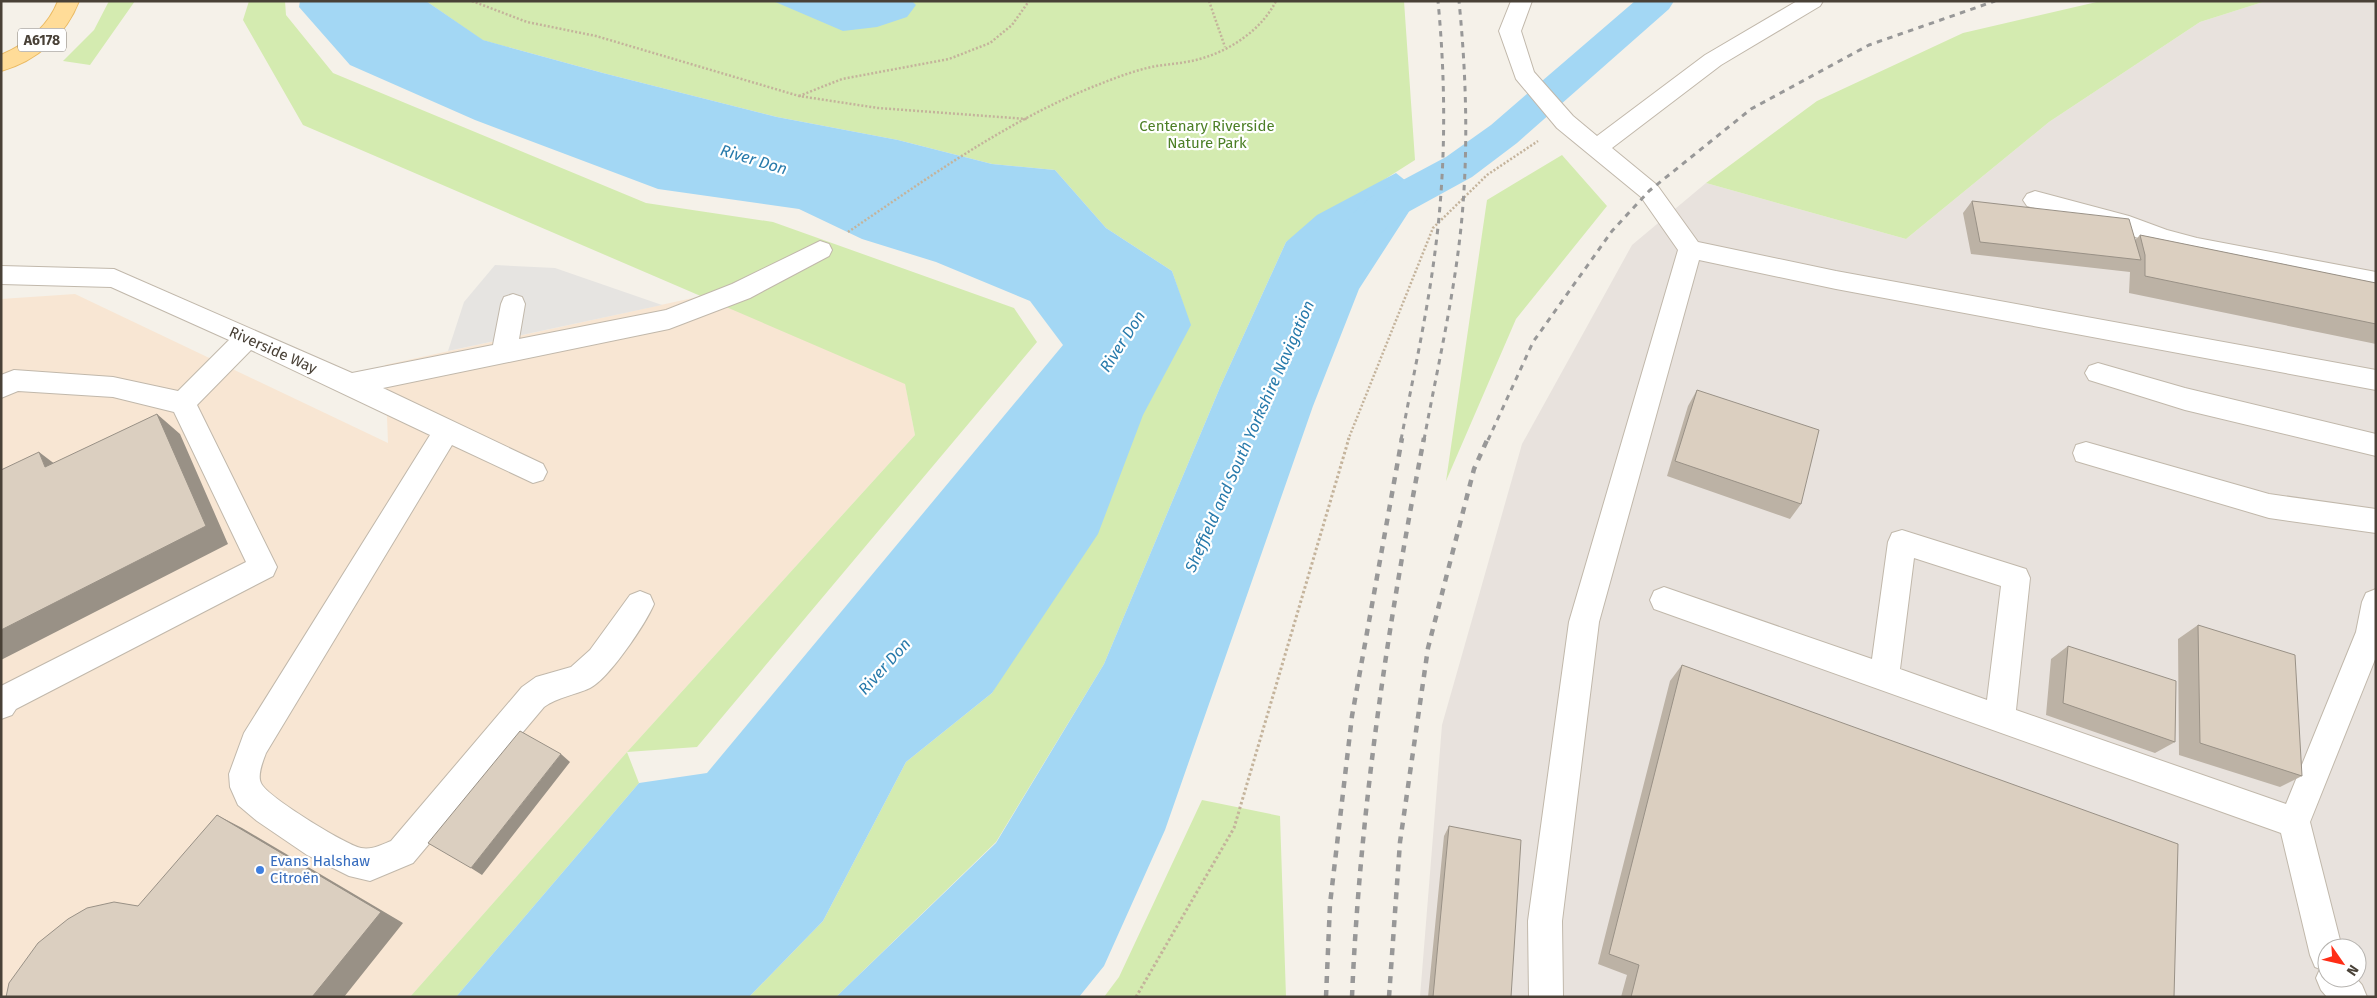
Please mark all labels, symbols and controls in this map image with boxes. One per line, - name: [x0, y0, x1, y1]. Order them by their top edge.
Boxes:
- road number: A6178: [18, 28, 66, 52]
- park label: Centenary Riverside Nature Park: [1139, 117, 1275, 152]
- water label: River Don: [718, 140, 790, 179]
- water label: Sheffield and South Yorkshire Navigation: [1180, 297, 1318, 576]
- water label: River Don: [1096, 307, 1149, 375]
- street label: Riverside Way: [226, 323, 320, 378]
- water label: River Don: [854, 634, 915, 698]
- place label: Evans Halshaw Citroën: [270, 852, 370, 887]
- marker: Evans Halshaw Citroën: [254, 864, 266, 876]
- north arrow: [2317, 938, 2367, 988]
- text: N: [2343, 961, 2362, 979]

